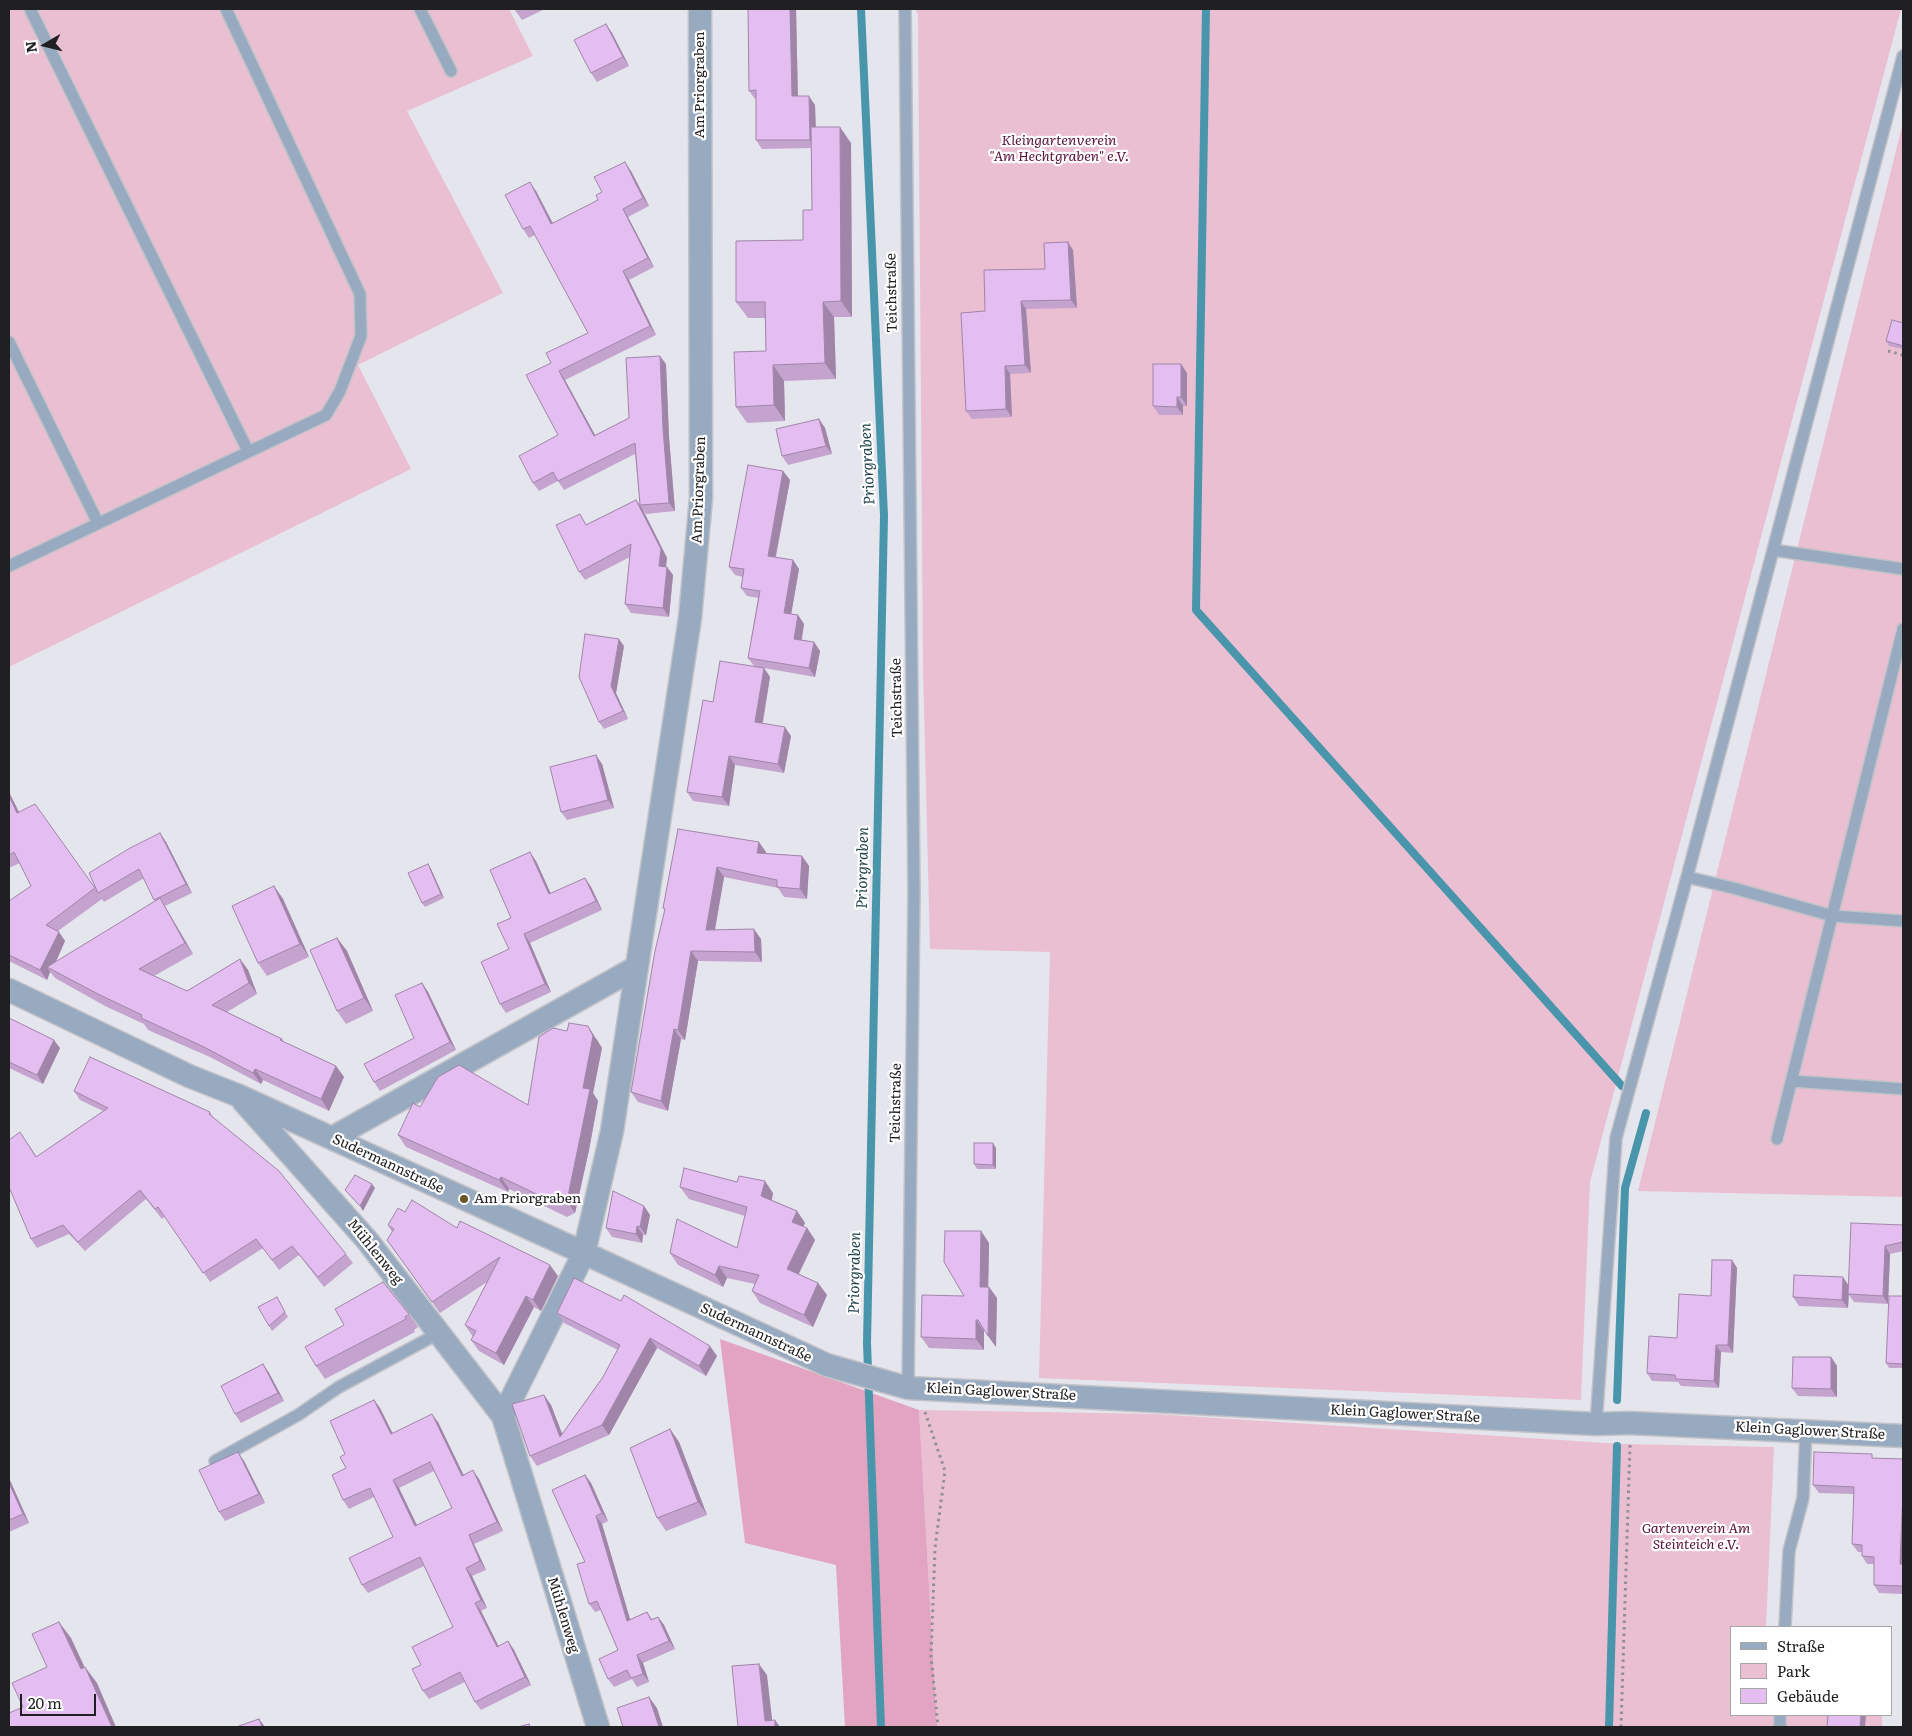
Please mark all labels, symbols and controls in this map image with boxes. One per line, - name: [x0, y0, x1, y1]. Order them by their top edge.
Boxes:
- north arrow: [20, 20, 70, 70]
- street label: Am Priorgraben: [692, 31, 708, 139]
- text: N: [19, 40, 41, 54]
- park label: Kleingartenverein "Am Hechtgraben" e.V.: [989, 133, 1129, 166]
- street label: Teichstraße: [883, 253, 901, 333]
- water label: Priorgraben: [857, 423, 879, 505]
- street label: Am Priorgraben: [689, 436, 709, 544]
- street label: Teichstraße: [888, 658, 906, 738]
- water label: Priorgraben: [853, 827, 873, 909]
- street label: Teichstraße: [887, 1063, 905, 1143]
- street label: Sudermannstraße: [330, 1131, 446, 1197]
- place label: Am Priorgraben: [474, 1191, 581, 1207]
- marker: Am Priorgraben: [458, 1193, 470, 1205]
- street label: Mühlenweg: [344, 1216, 406, 1288]
- water label: Priorgraben: [845, 1232, 865, 1314]
- street label: Sudermannstraße: [698, 1300, 814, 1366]
- street label: Klein Gaglower Straße: [925, 1380, 1077, 1404]
- street label: Klein Gaglower Straße: [1329, 1402, 1481, 1426]
- street label: Klein Gaglower Straße: [1734, 1419, 1886, 1443]
- park label: Gartenverein Am Steinteich e.V.: [1642, 1521, 1750, 1554]
- street label: Mühlenweg: [543, 1575, 583, 1655]
- legend: [1730, 1626, 1892, 1716]
- text: Straße: [1777, 1634, 1825, 1657]
- text: Park: [1777, 1659, 1810, 1682]
- scale bar: [22, 1684, 99, 1716]
- text: Gebäude: [1777, 1684, 1839, 1707]
- text: 20 m: [28, 1691, 62, 1714]

